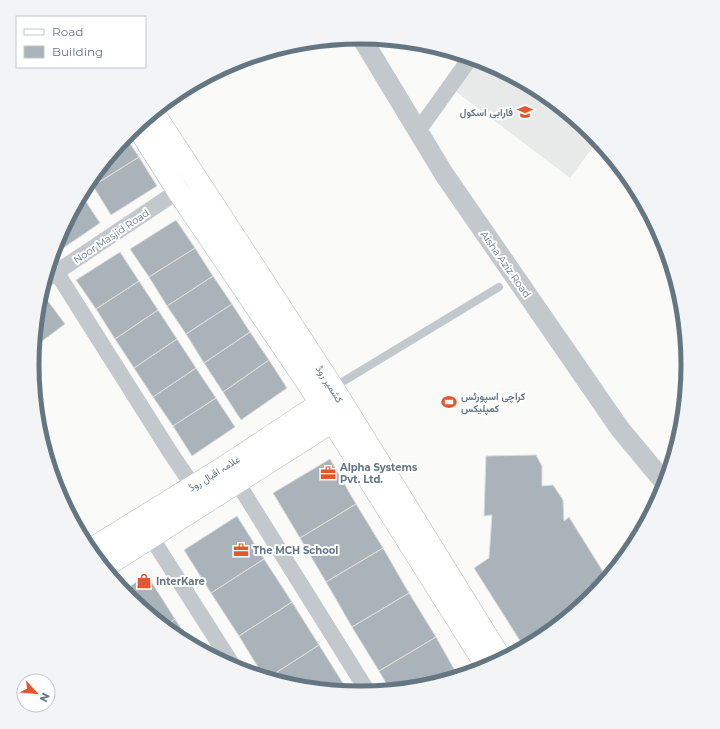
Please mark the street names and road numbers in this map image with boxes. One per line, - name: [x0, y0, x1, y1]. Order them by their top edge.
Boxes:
- street label: Noor Masjid Road: [71, 206, 152, 267]
- street label: Aisha Aziz Road: [478, 228, 534, 300]
- street label: کشمیر روڈ: [313, 363, 346, 406]
- street label: علامہ اقبال روڈ: [186, 452, 242, 494]

